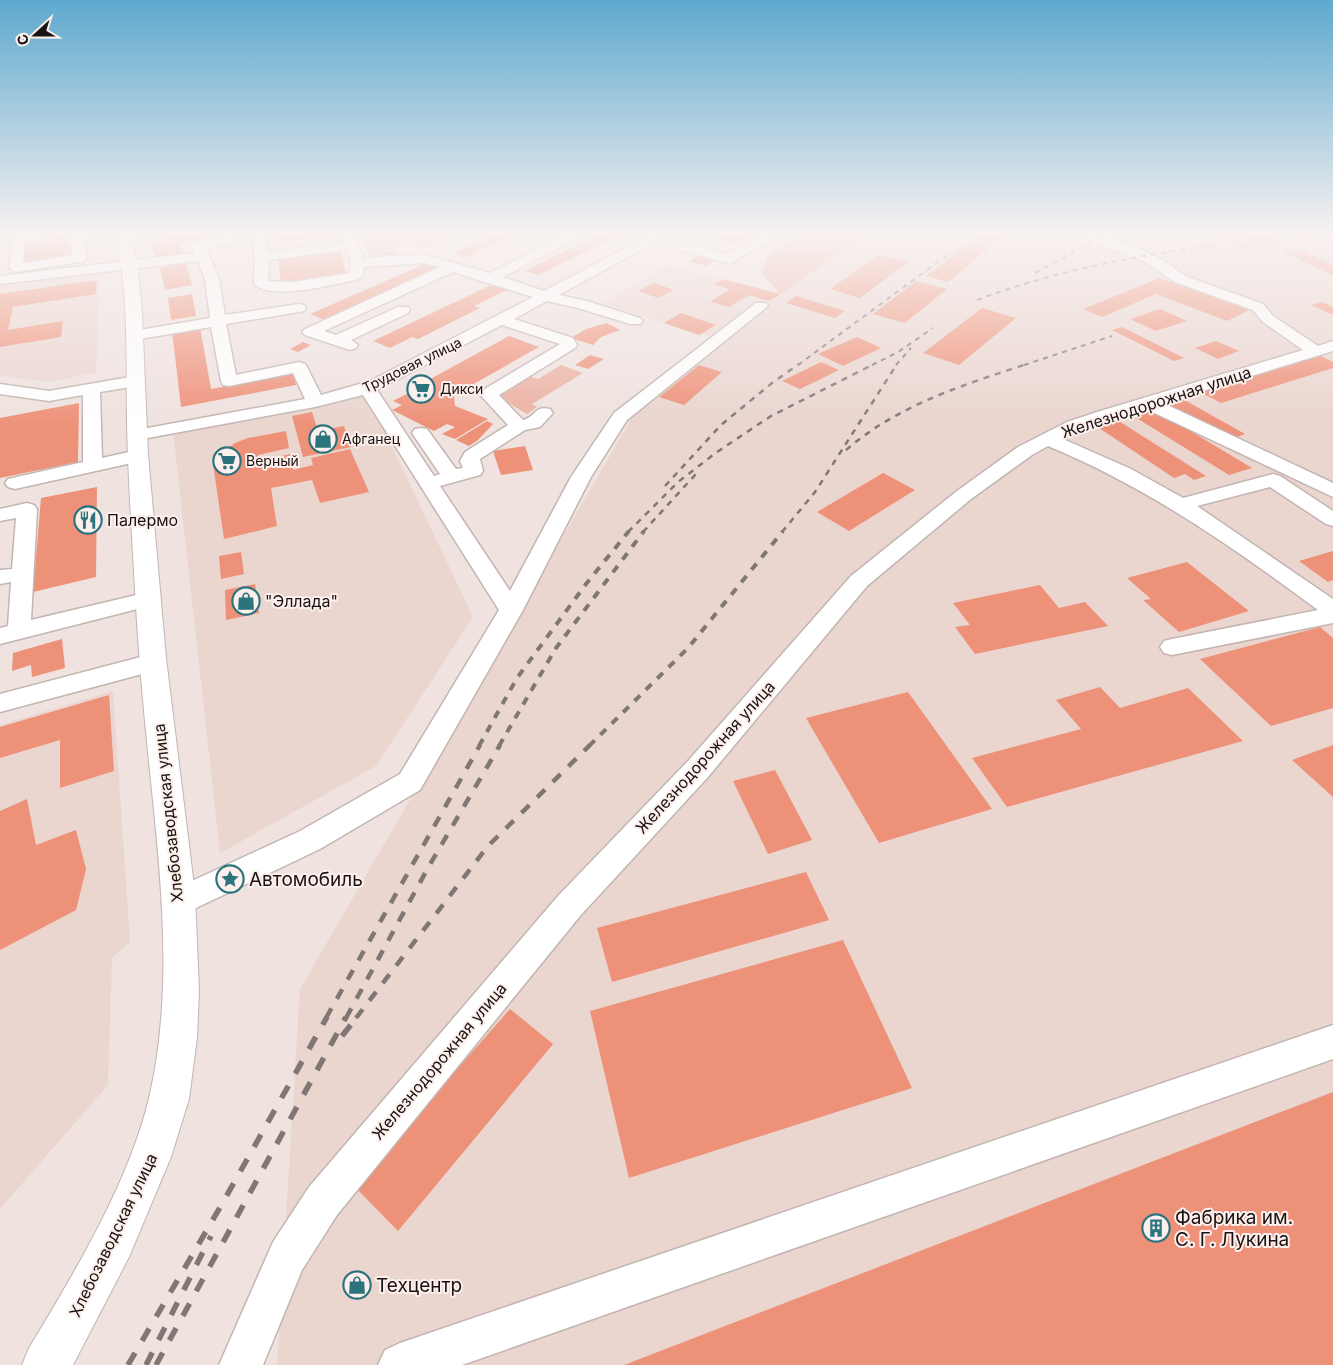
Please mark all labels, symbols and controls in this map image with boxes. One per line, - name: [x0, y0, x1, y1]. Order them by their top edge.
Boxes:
- north arrow: [10, 10, 60, 60]
- text: С: [13, 32, 32, 48]
- street label: Трудовая улица: [359, 333, 464, 396]
- street label: Железнодорожная улица: [1058, 362, 1254, 442]
- supermarket icon: Дикси: [406, 374, 436, 404]
- place label: Дикси: [440, 380, 483, 397]
- shop icon: Афганец: [308, 424, 338, 454]
- place label: Афганец: [342, 430, 401, 447]
- supermarket icon: Верный: [212, 446, 242, 476]
- place label: Верный: [246, 452, 299, 469]
- restaurant icon: Палермо: [73, 505, 103, 535]
- place label: Палермо: [107, 510, 178, 530]
- shop icon: "Эллада": [231, 586, 261, 616]
- place label: "Эллада": [265, 591, 338, 611]
- street label: Железнодорожная улица: [631, 676, 779, 838]
- street label: Хлебозаводская улица: [149, 723, 187, 903]
- place icon: Автомобиль: [215, 864, 245, 894]
- place label: Автомобиль: [249, 868, 363, 891]
- street label: Железнодорожная улица: [367, 978, 511, 1144]
- street label: Хлебозаводская улица: [65, 1150, 161, 1320]
- place label: Фабрика им. С. Г. Лукина: [1175, 1206, 1293, 1251]
- building icon: Фабрика им. С. Г. Лукина: [1141, 1213, 1171, 1243]
- shop icon: Техцентр: [342, 1270, 372, 1300]
- place label: Техцентр: [376, 1274, 462, 1297]

